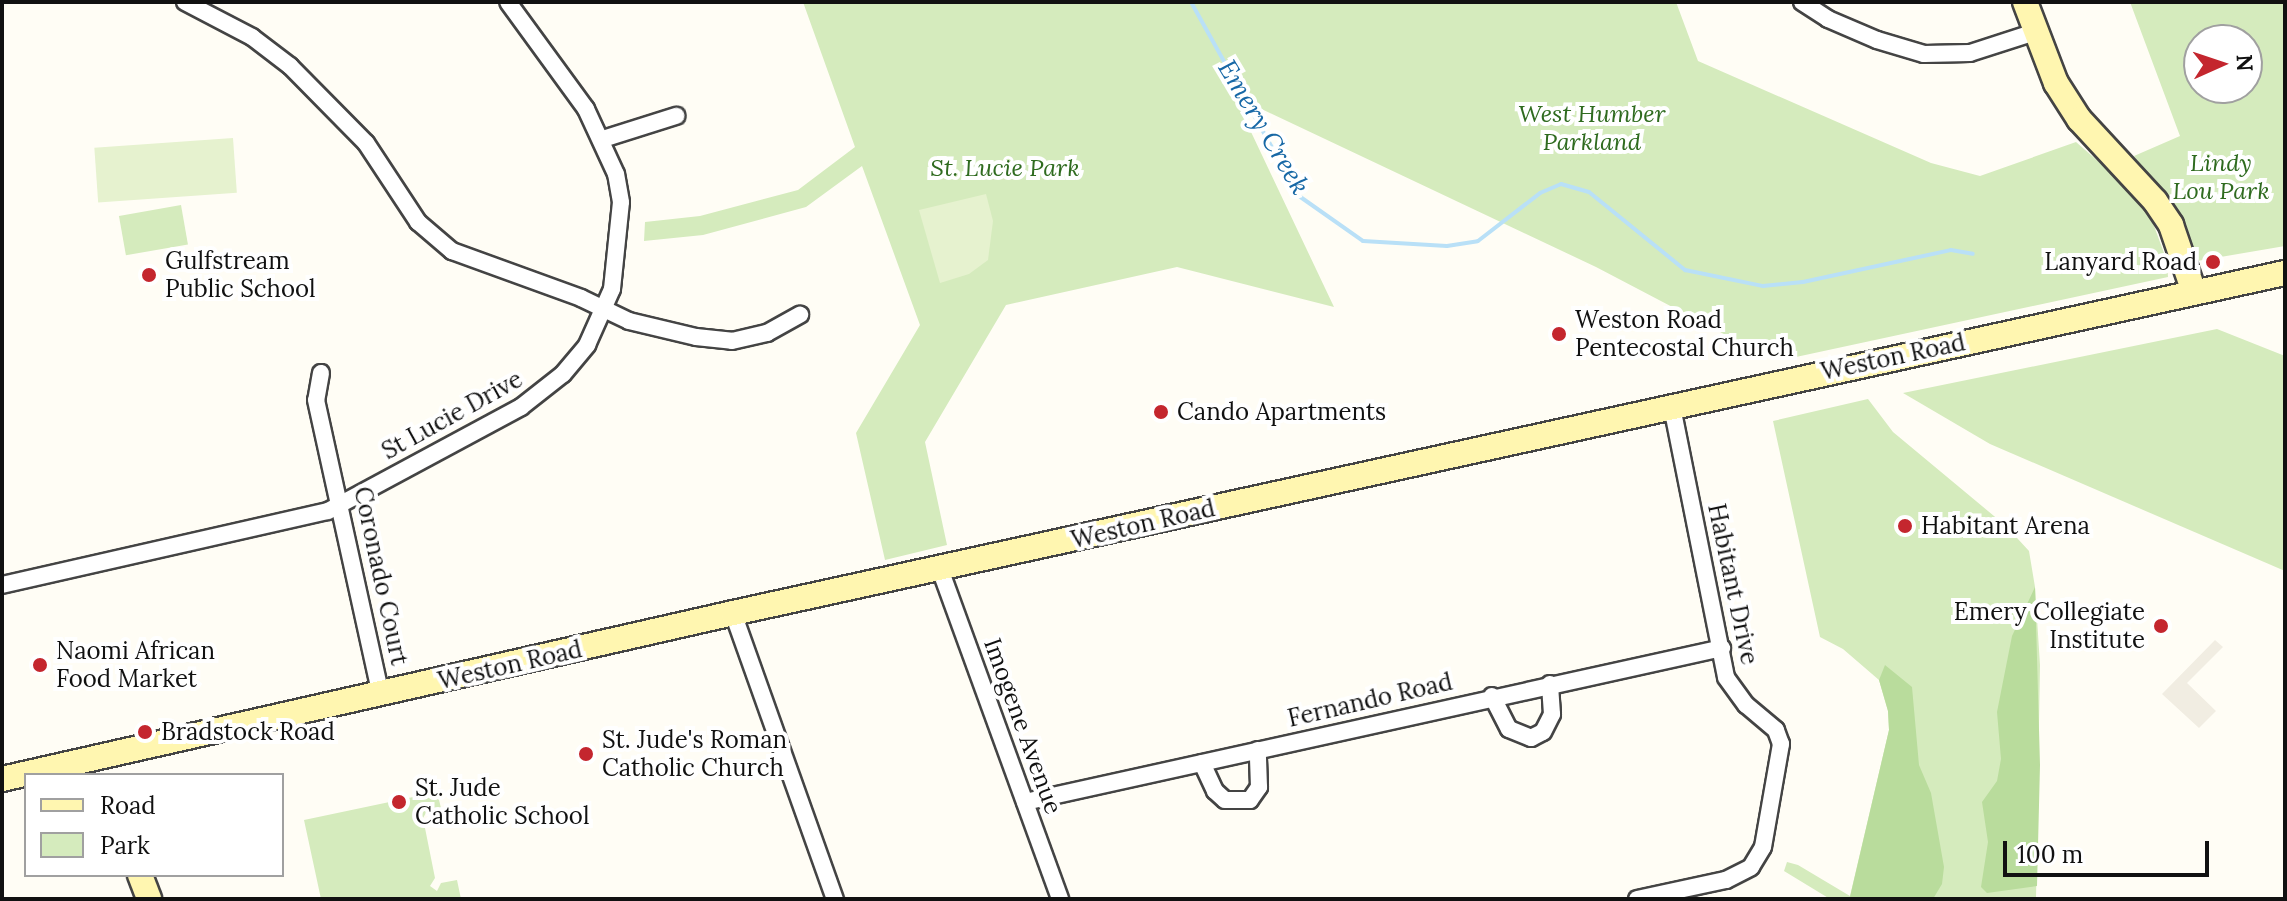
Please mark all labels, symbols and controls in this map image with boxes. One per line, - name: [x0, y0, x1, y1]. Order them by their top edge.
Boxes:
- north arrow: [2183, 24, 2263, 104]
- water label: Emery Creek: [1212, 54, 1316, 200]
- text: N: [2231, 54, 2259, 72]
- park label: West Humber Parkland: [1518, 100, 1666, 156]
- park label: Lindy Lou Park: [2172, 149, 2270, 205]
- park label: St. Lucie Park: [930, 154, 1080, 182]
- place label: Gulfstream Public School: [165, 247, 316, 303]
- place label: Lanyard Road: [2044, 248, 2197, 276]
- marker: Lanyard Road: [2204, 253, 2222, 271]
- marker: Gulfstream Public School: [140, 266, 158, 284]
- place label: Weston Road Pentecostal Church: [1575, 306, 1794, 362]
- marker: Weston Road Pentecostal Church: [1550, 325, 1568, 343]
- street label: Weston Road: [1818, 328, 1968, 386]
- street label: St Lucie Drive: [377, 365, 527, 465]
- place label: Cando Apartments: [1177, 398, 1386, 426]
- marker: Cando Apartments: [1152, 403, 1170, 421]
- street label: Coronado Court: [348, 484, 414, 668]
- street label: Weston Road: [1068, 493, 1218, 555]
- street label: Habitant Drive: [1702, 501, 1764, 667]
- place label: Habitant Arena: [1921, 512, 2090, 540]
- marker: Habitant Arena: [1896, 517, 1914, 535]
- place label: Emery Collegiate Institute: [1954, 598, 2145, 654]
- marker: Emery Collegiate Institute: [2152, 617, 2170, 635]
- street label: Weston Road: [435, 634, 585, 696]
- street label: Imogene Avenue: [978, 634, 1068, 818]
- place label: Naomi African Food Market: [56, 637, 215, 693]
- marker: Naomi African Food Market: [31, 656, 49, 674]
- street label: Fernando Road: [1285, 667, 1455, 733]
- place label: Bradstock Road: [161, 718, 335, 746]
- marker: Bradstock Road: [136, 723, 154, 741]
- place label: St. Jude's Roman Catholic Church: [602, 726, 787, 782]
- marker: St. Jude's Roman Catholic Church: [577, 745, 595, 763]
- legend: [24, 773, 284, 877]
- place label: St. Jude Catholic School: [415, 774, 589, 830]
- text: Road: [100, 790, 156, 821]
- marker: St. Jude Catholic School: [390, 793, 408, 811]
- scale bar: [2007, 825, 2213, 875]
- text: Park: [100, 830, 150, 861]
- text: 100 m: [2017, 839, 2083, 870]

